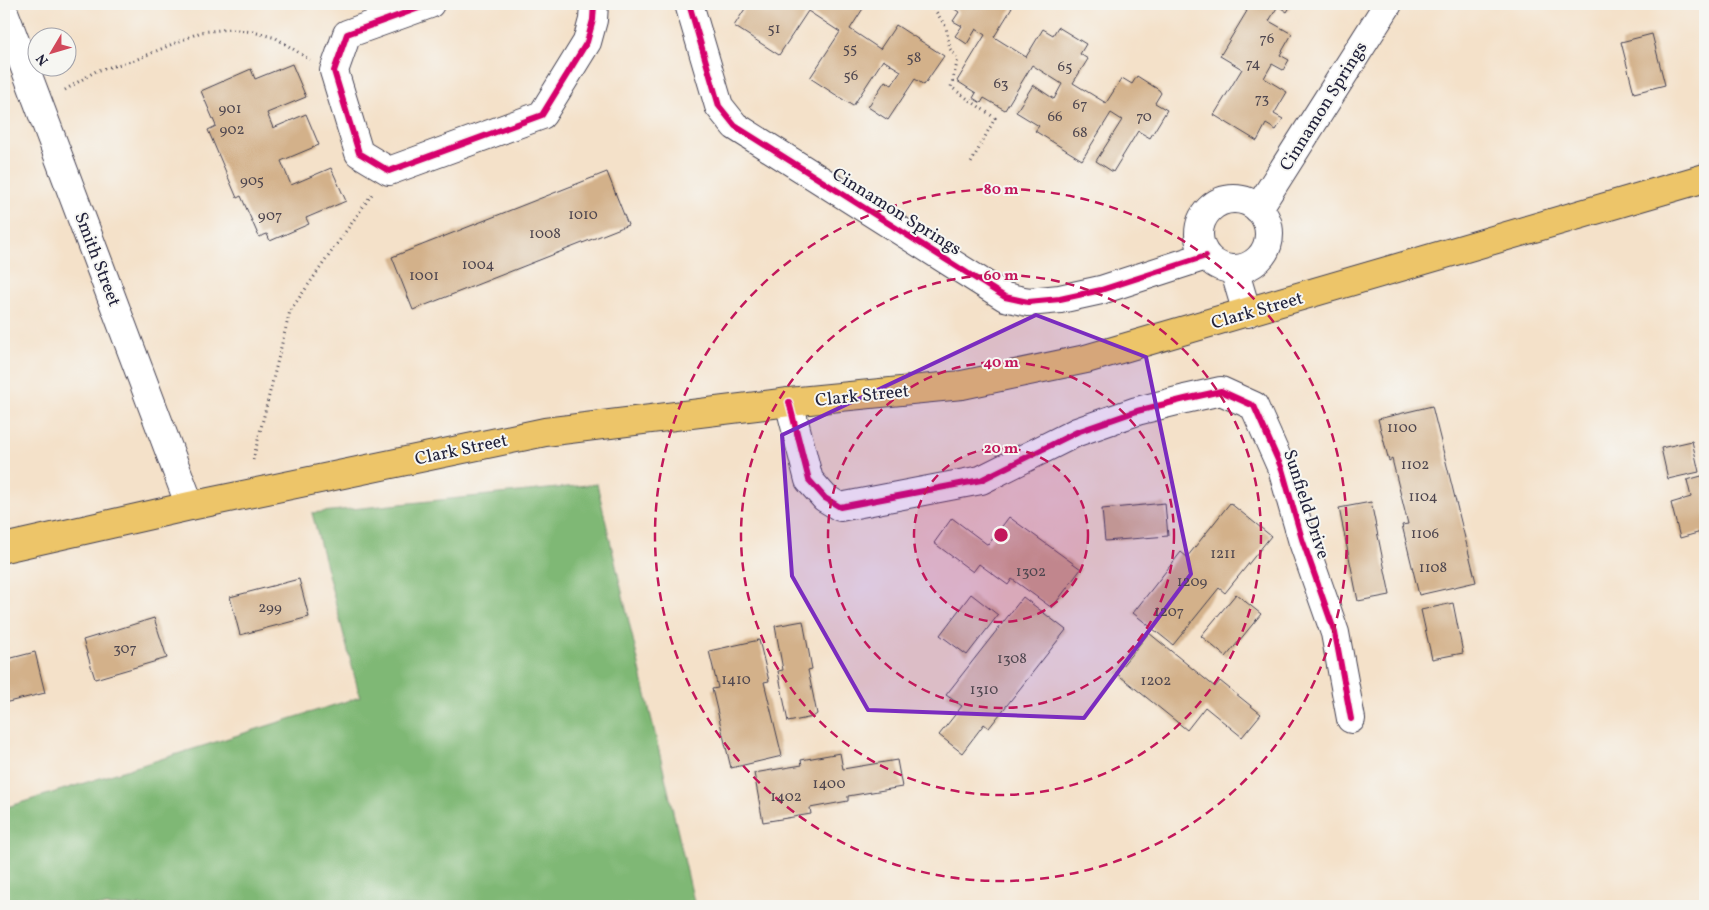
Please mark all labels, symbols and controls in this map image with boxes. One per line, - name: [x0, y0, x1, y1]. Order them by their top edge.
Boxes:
- house number: 51: [767, 19, 781, 40]
- north arrow: [28, 28, 78, 78]
- house number: 76: [1260, 29, 1274, 50]
- street label: Cinnamon Springs: [1274, 37, 1374, 176]
- house number: 55: [843, 39, 857, 60]
- house number: 58: [907, 48, 921, 69]
- text: N: [32, 49, 54, 69]
- house number: 74: [1246, 54, 1260, 75]
- house number: 65: [1058, 57, 1072, 78]
- house number: 56: [844, 66, 858, 87]
- house number: 63: [993, 74, 1009, 95]
- house number: 73: [1255, 89, 1269, 110]
- house number: 67: [1073, 95, 1087, 116]
- house number: 901: [219, 99, 241, 120]
- house number: 66: [1047, 107, 1063, 128]
- house number: 70: [1136, 107, 1152, 128]
- house number: 902: [219, 120, 245, 141]
- house number: 68: [1072, 123, 1088, 144]
- street label: Cinnamon Springs: [827, 162, 966, 262]
- house number: 905: [240, 171, 264, 192]
- text: 80 m: [984, 180, 1019, 201]
- house number: 1010: [568, 205, 598, 226]
- house number: 907: [258, 206, 282, 227]
- street label: Smith Street: [67, 209, 126, 310]
- house number: 1008: [529, 224, 561, 245]
- house number: 1004: [462, 255, 494, 276]
- house number: 1001: [409, 266, 439, 287]
- text: 60 m: [984, 266, 1019, 287]
- street label: Clark Street: [1209, 286, 1306, 336]
- text: 40 m: [983, 353, 1019, 374]
- street label: Clark Street: [814, 379, 910, 414]
- house number: 1100: [1387, 418, 1417, 439]
- street label: Clark Street: [413, 428, 510, 472]
- text: 20 m: [984, 439, 1019, 460]
- street label: Sunfield Drive: [1276, 447, 1335, 562]
- house number: 1102: [1401, 455, 1429, 476]
- house number: 1104: [1408, 487, 1438, 508]
- house number: 1106: [1411, 524, 1439, 545]
- centre of rings: [992, 526, 1010, 544]
- house number: 1211: [1210, 544, 1236, 565]
- house number: 1108: [1419, 558, 1447, 579]
- house number: 1302: [1016, 562, 1046, 583]
- house number: 1209: [1177, 572, 1208, 593]
- house number: 299: [258, 598, 282, 619]
- house number: 1207: [1154, 602, 1184, 623]
- house number: 307: [113, 639, 137, 660]
- house number: 1308: [997, 649, 1027, 670]
- house number: 1410: [721, 670, 751, 691]
- house number: 1202: [1141, 671, 1171, 692]
- house number: 1310: [970, 680, 998, 701]
- house number: 1400: [813, 774, 845, 795]
- house number: 1402: [770, 787, 802, 808]

